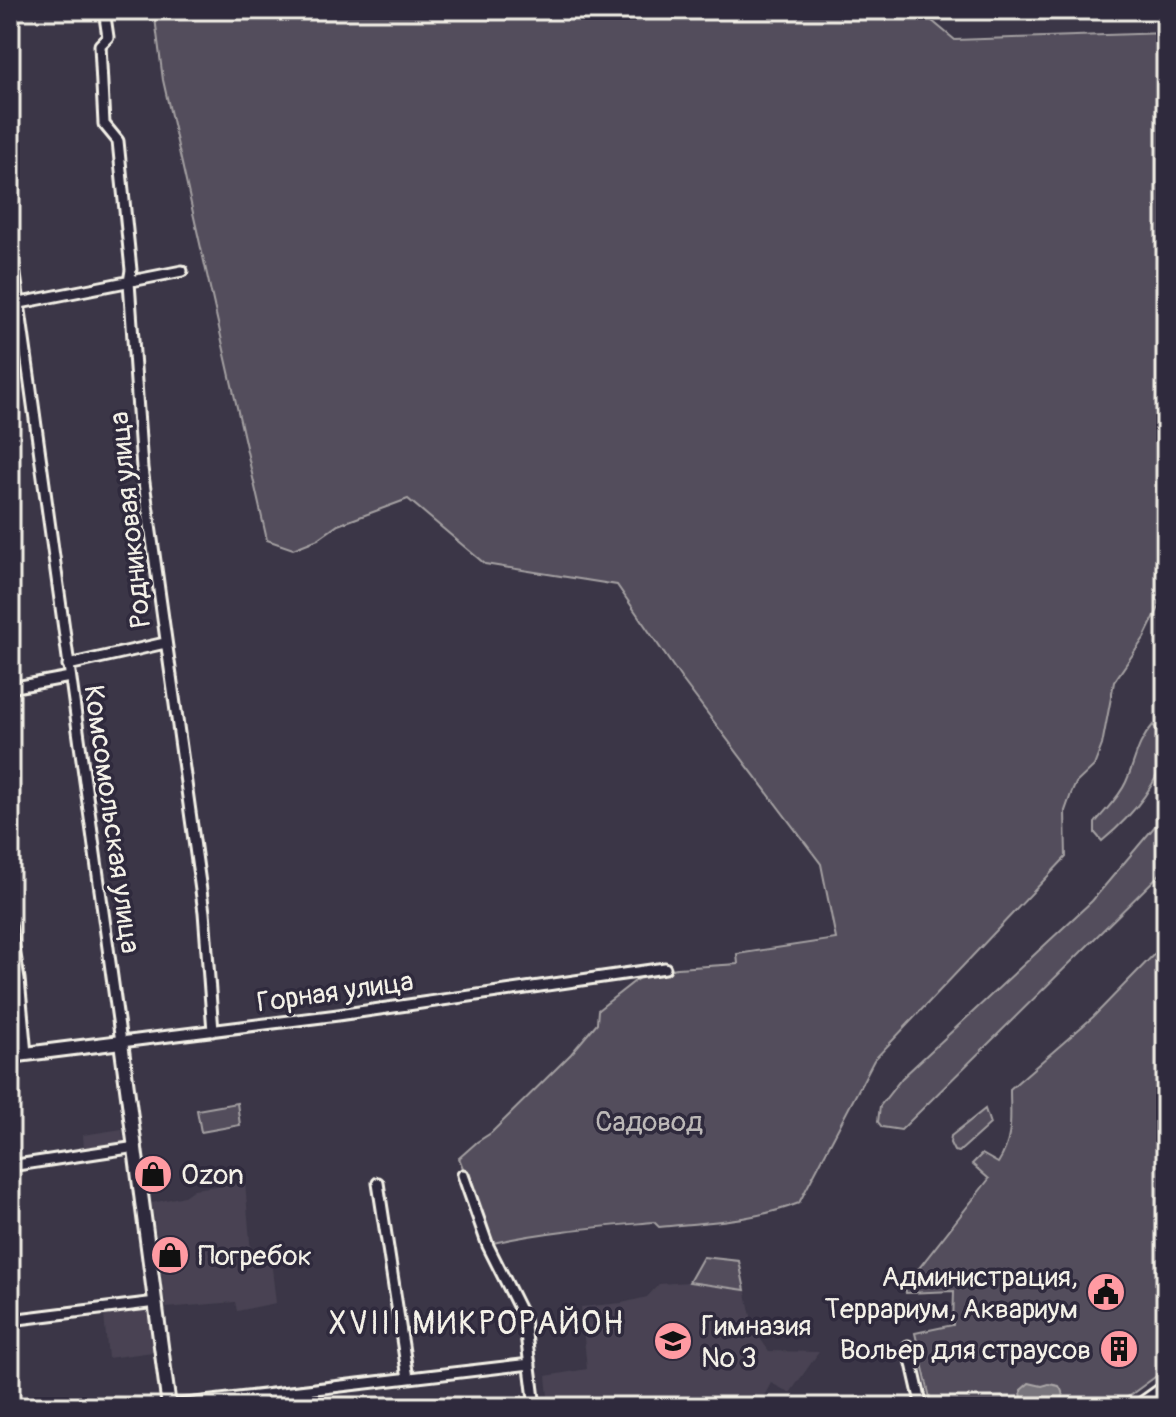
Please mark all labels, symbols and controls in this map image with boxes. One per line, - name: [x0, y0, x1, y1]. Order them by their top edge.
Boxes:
- street label: Родниковая улица: [102, 410, 159, 630]
- street label: Комсомольская улица: [75, 683, 148, 956]
- street label: Горная улица: [255, 964, 416, 1021]
- park label: Садовод: [595, 1105, 703, 1140]
- shop icon: Ozon: [132, 1153, 174, 1195]
- place label: Ozon: [181, 1158, 244, 1193]
- shop icon: Погребок: [149, 1234, 191, 1276]
- place label: Погребок: [198, 1239, 312, 1274]
- place label: Администрация, Террариум, Аквариум: [824, 1260, 1078, 1327]
- public building icon: Администрация, Террариум, Аквариум: [1085, 1271, 1127, 1313]
- district label: XVIII МИКРОРАЙОН: [329, 1304, 625, 1344]
- place label: Гимназия № 3: [701, 1309, 811, 1376]
- school or university icon: Гимназия № 3: [652, 1320, 694, 1362]
- building icon: Вольер для страусов: [1098, 1328, 1140, 1370]
- place label: Вольер для страусов: [840, 1333, 1091, 1368]

